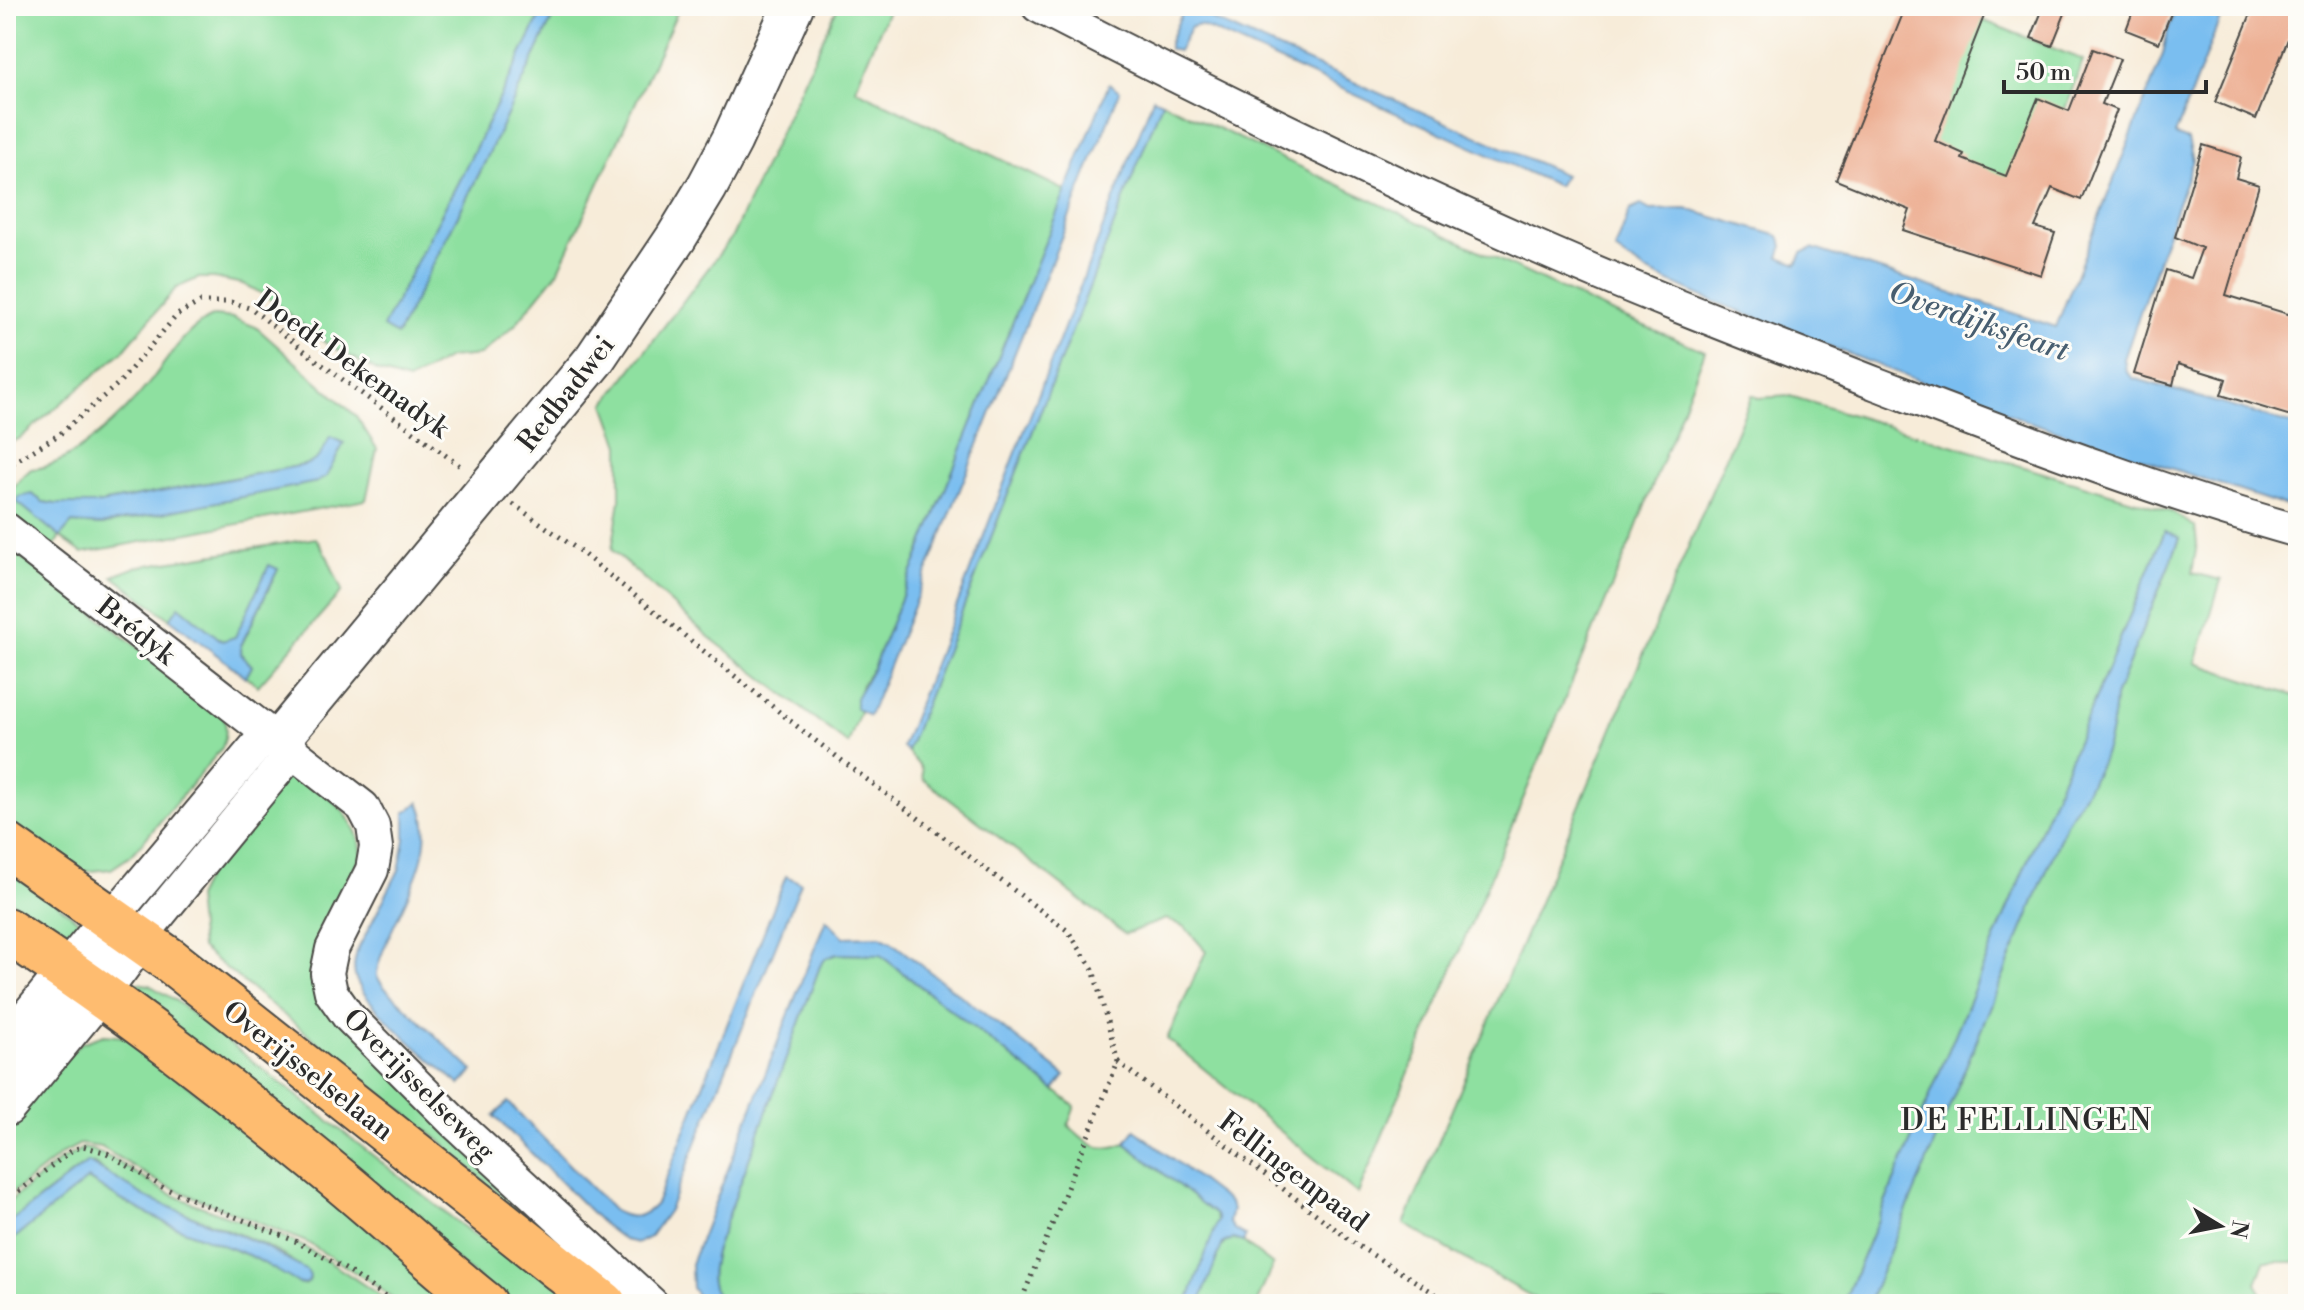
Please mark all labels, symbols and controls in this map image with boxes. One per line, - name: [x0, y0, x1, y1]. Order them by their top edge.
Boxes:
- scale bar: [2004, 44, 2206, 94]
- text: 50 m: [2016, 58, 2071, 88]
- water label: Overdijksfeart: [1884, 273, 2075, 371]
- street label: Doedt Dekemadyk: [248, 282, 457, 447]
- street label: Redbadwei: [510, 329, 622, 459]
- street label: Brédyk: [89, 589, 183, 674]
- street label: Overijsselselaan: [216, 994, 401, 1149]
- street label: Overijsselseweg: [335, 1002, 503, 1169]
- district label: DE FELLINGEN: [1901, 1102, 2153, 1140]
- street label: Fellingenpaad: [1211, 1104, 1375, 1240]
- north arrow: [2180, 1186, 2260, 1266]
- text: N: [2223, 1218, 2253, 1241]

